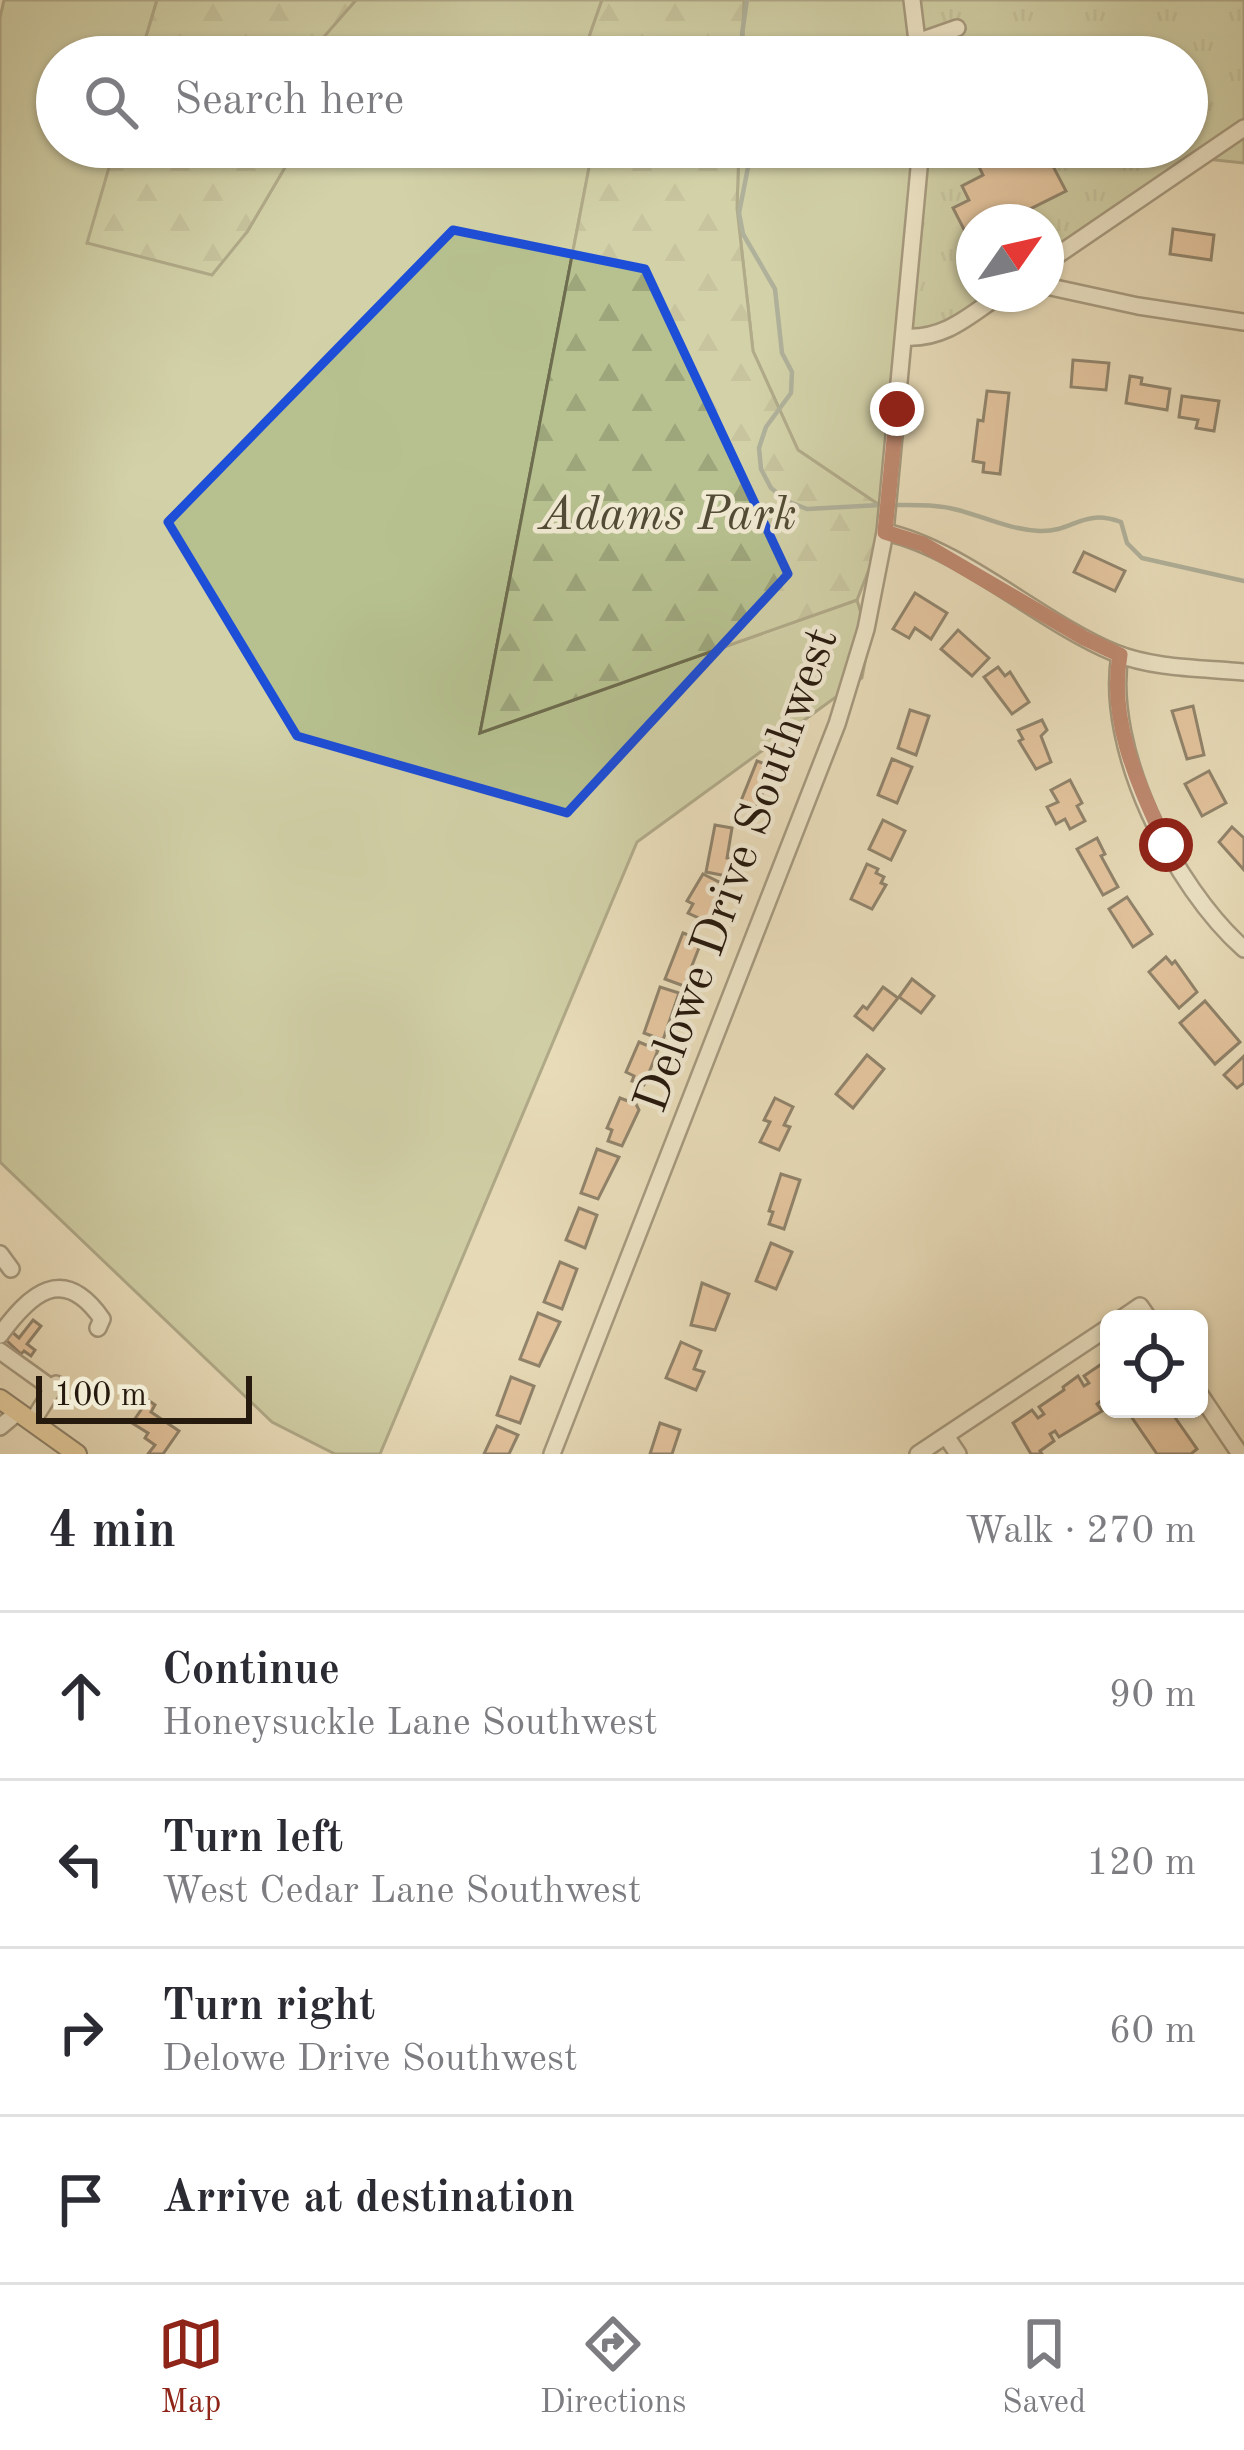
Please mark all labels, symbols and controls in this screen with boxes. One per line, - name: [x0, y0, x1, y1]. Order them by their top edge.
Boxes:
- search box: [36, 36, 1208, 168]
- icon: search: [78, 69, 144, 135]
- text: Search here: [174, 79, 404, 124]
- north arrow: [956, 204, 1064, 312]
- route end: [870, 382, 924, 436]
- park label: Adams Park: [536, 492, 797, 540]
- street label: Delowe Drive Southwest: [628, 622, 848, 1119]
- route start: [1139, 818, 1193, 872]
- map controls: [1100, 1310, 1208, 1418]
- button: locate: [1100, 1310, 1208, 1418]
- scale bar: [36, 1370, 252, 1423]
- text: 100 m: [54, 1380, 147, 1413]
- text: 4 min: [48, 1507, 176, 1558]
- text: Walk · 270 m: [965, 1512, 1196, 1551]
- text: Continue: [162, 1649, 340, 1694]
- icon: ahead: [48, 1663, 114, 1729]
- text: 90 m: [1109, 1676, 1196, 1715]
- text: Honeysuckle Lane Southwest: [162, 1704, 658, 1743]
- text: Turn left: [162, 1817, 343, 1862]
- icon: left: [48, 1831, 114, 1897]
- text: 120 m: [1086, 1844, 1196, 1883]
- text: West Cedar Lane Southwest: [162, 1872, 641, 1911]
- text: Turn right: [162, 1985, 375, 2030]
- icon: right: [48, 1999, 114, 2065]
- text: 60 m: [1109, 2012, 1196, 2051]
- text: Delowe Drive Southwest: [162, 2040, 578, 2079]
- icon: arrive: [48, 2167, 114, 2233]
- text: Arrive at destination: [162, 2177, 575, 2222]
- tab: Map: [158, 2311, 224, 2424]
- tab: Directions: [540, 2311, 686, 2424]
- tab: Saved: [1002, 2311, 1086, 2424]

